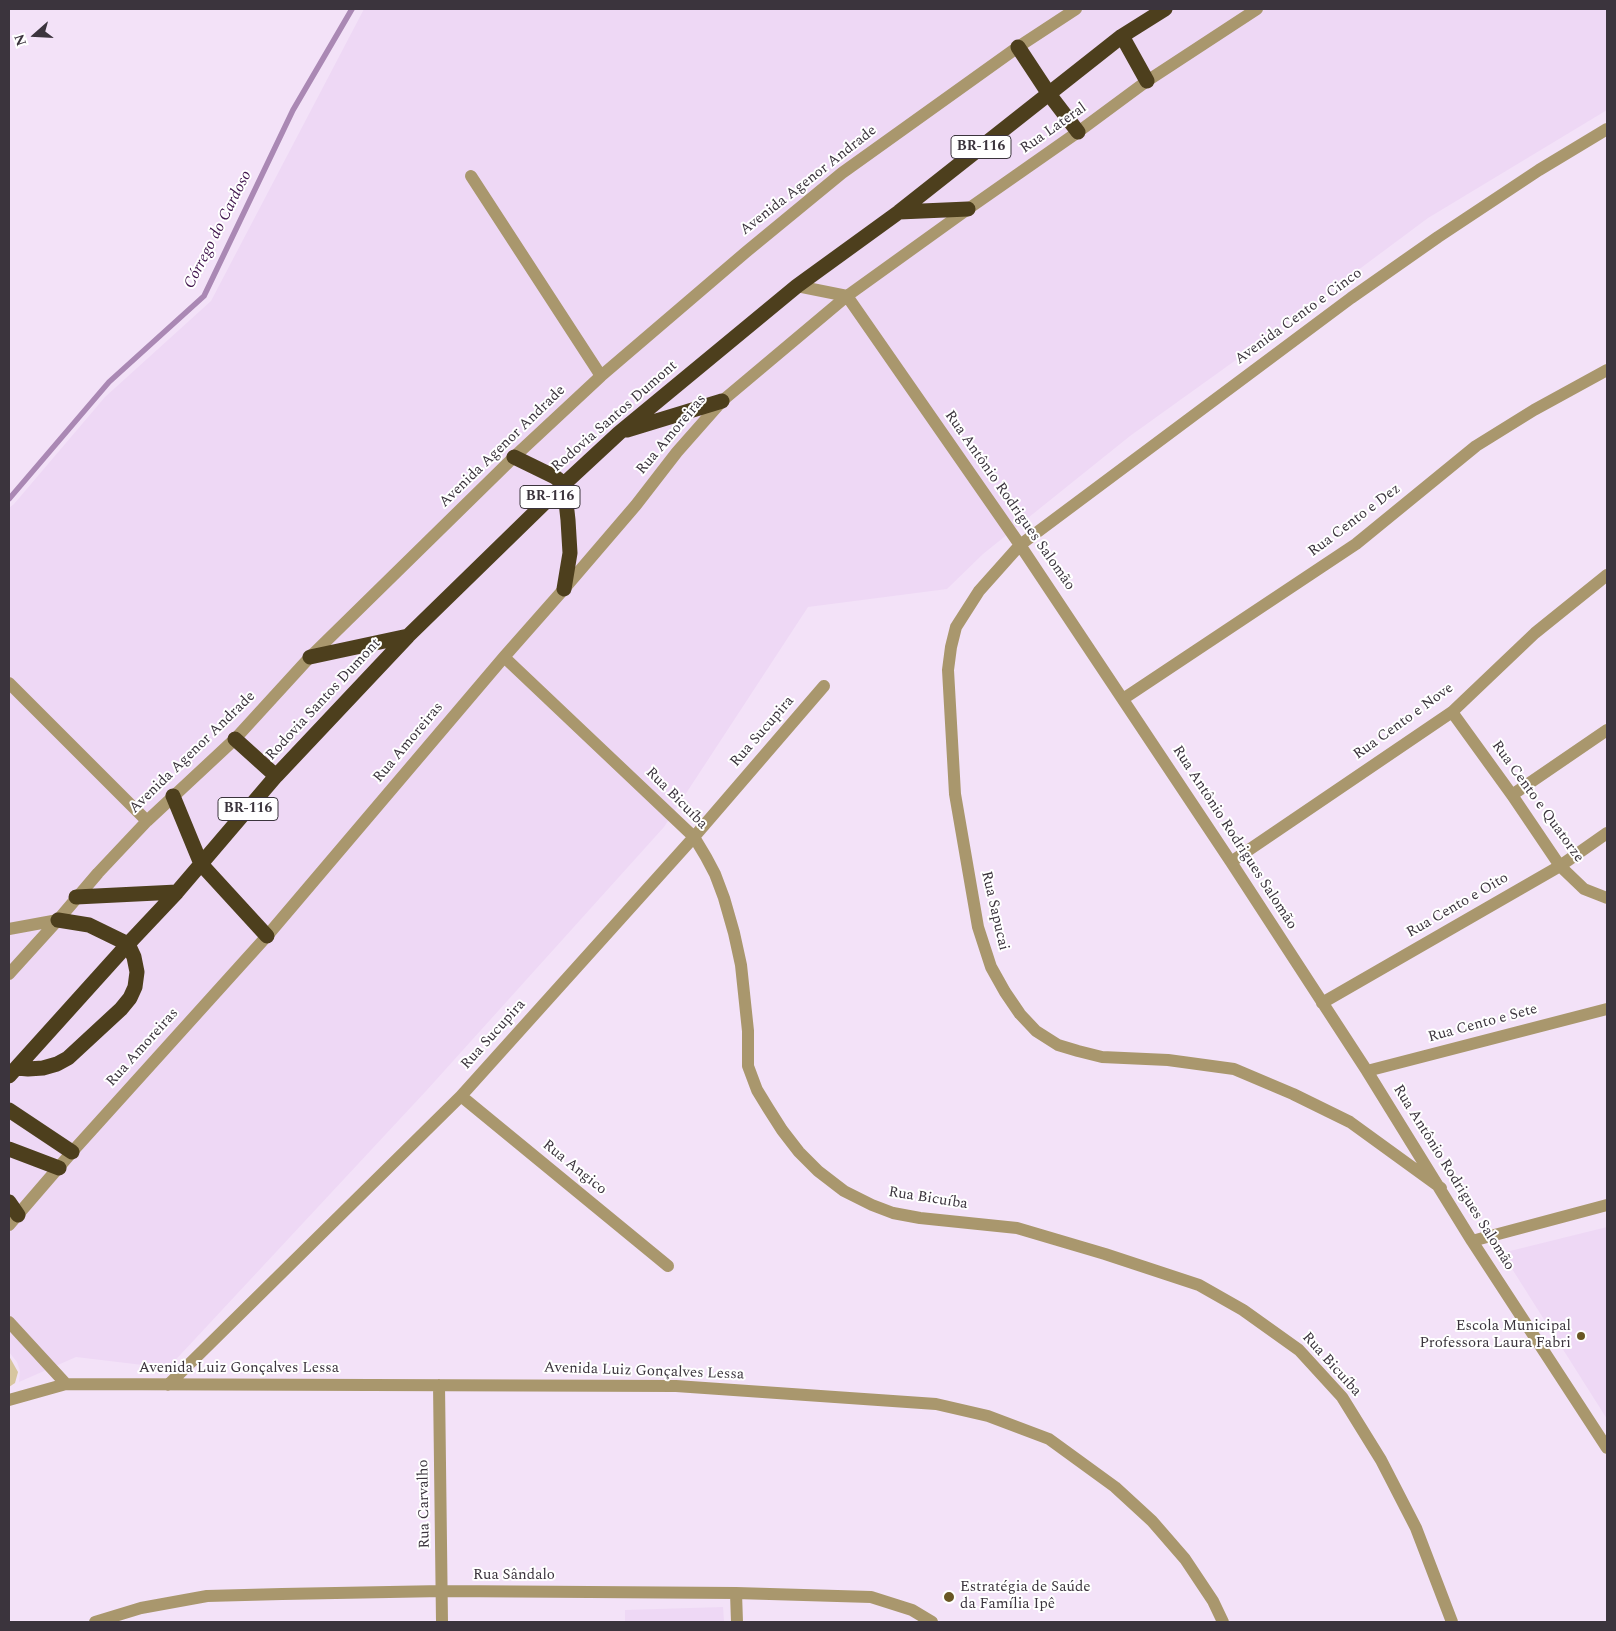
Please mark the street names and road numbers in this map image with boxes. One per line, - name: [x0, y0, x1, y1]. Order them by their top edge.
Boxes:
- street label: Rua Lateral: [1017, 100, 1091, 158]
- street label: Avenida Agenor Andrade: [737, 122, 881, 240]
- road number: BR-116: [951, 136, 1011, 158]
- street label: Avenida Cento e Cinco: [1232, 265, 1366, 369]
- street label: Rodovia Santos Dumont: [548, 358, 682, 476]
- street label: Avenida Agenor Andrade: [436, 382, 570, 512]
- street label: Rua Amoreiras: [633, 391, 711, 479]
- street label: Rua Antônio Rodrigues Salomão: [940, 408, 1078, 594]
- street label: Rua Cento e Dez: [1305, 481, 1405, 561]
- road number: BR-116: [520, 486, 580, 508]
- street label: Rodovia Santos Dumont: [263, 635, 385, 765]
- street label: Rua Cento e Nove: [1351, 680, 1457, 764]
- street label: Avenida Agenor Andrade: [126, 688, 260, 818]
- street label: Rua Sucupira: [727, 693, 799, 771]
- street label: Rua Amoreiras: [370, 699, 448, 787]
- street label: Rua Cento e Quatorze: [1487, 738, 1587, 866]
- street label: Rua Antônio Rodrigues Salomão: [1168, 743, 1300, 933]
- street label: Rua Bicuíba: [641, 764, 711, 834]
- road number: BR-116: [218, 798, 278, 821]
- street label: Rua Sapucai: [976, 869, 1012, 953]
- street label: Rua Cento e Oito: [1404, 870, 1512, 942]
- street label: Rua Sucupira: [458, 996, 530, 1074]
- street label: Rua Cento e Sete: [1426, 1001, 1540, 1047]
- street label: Rua Amoreiras: [103, 1005, 183, 1091]
- street label: Rua Antônio Rodrigues Salomão: [1388, 1082, 1518, 1274]
- street label: Rua Angico: [538, 1137, 610, 1199]
- street label: Rua Bicuíba: [887, 1184, 969, 1214]
- street label: Rua Bicuíba: [1298, 1329, 1364, 1401]
- street label: Avenida Luiz Gonçalves Lessa: [139, 1360, 339, 1378]
- street label: Avenida Luiz Gonçalves Lessa: [544, 1360, 744, 1384]
- street label: Rua Carvalho: [415, 1459, 435, 1549]
- street label: Rua Sândalo: [473, 1567, 555, 1585]

